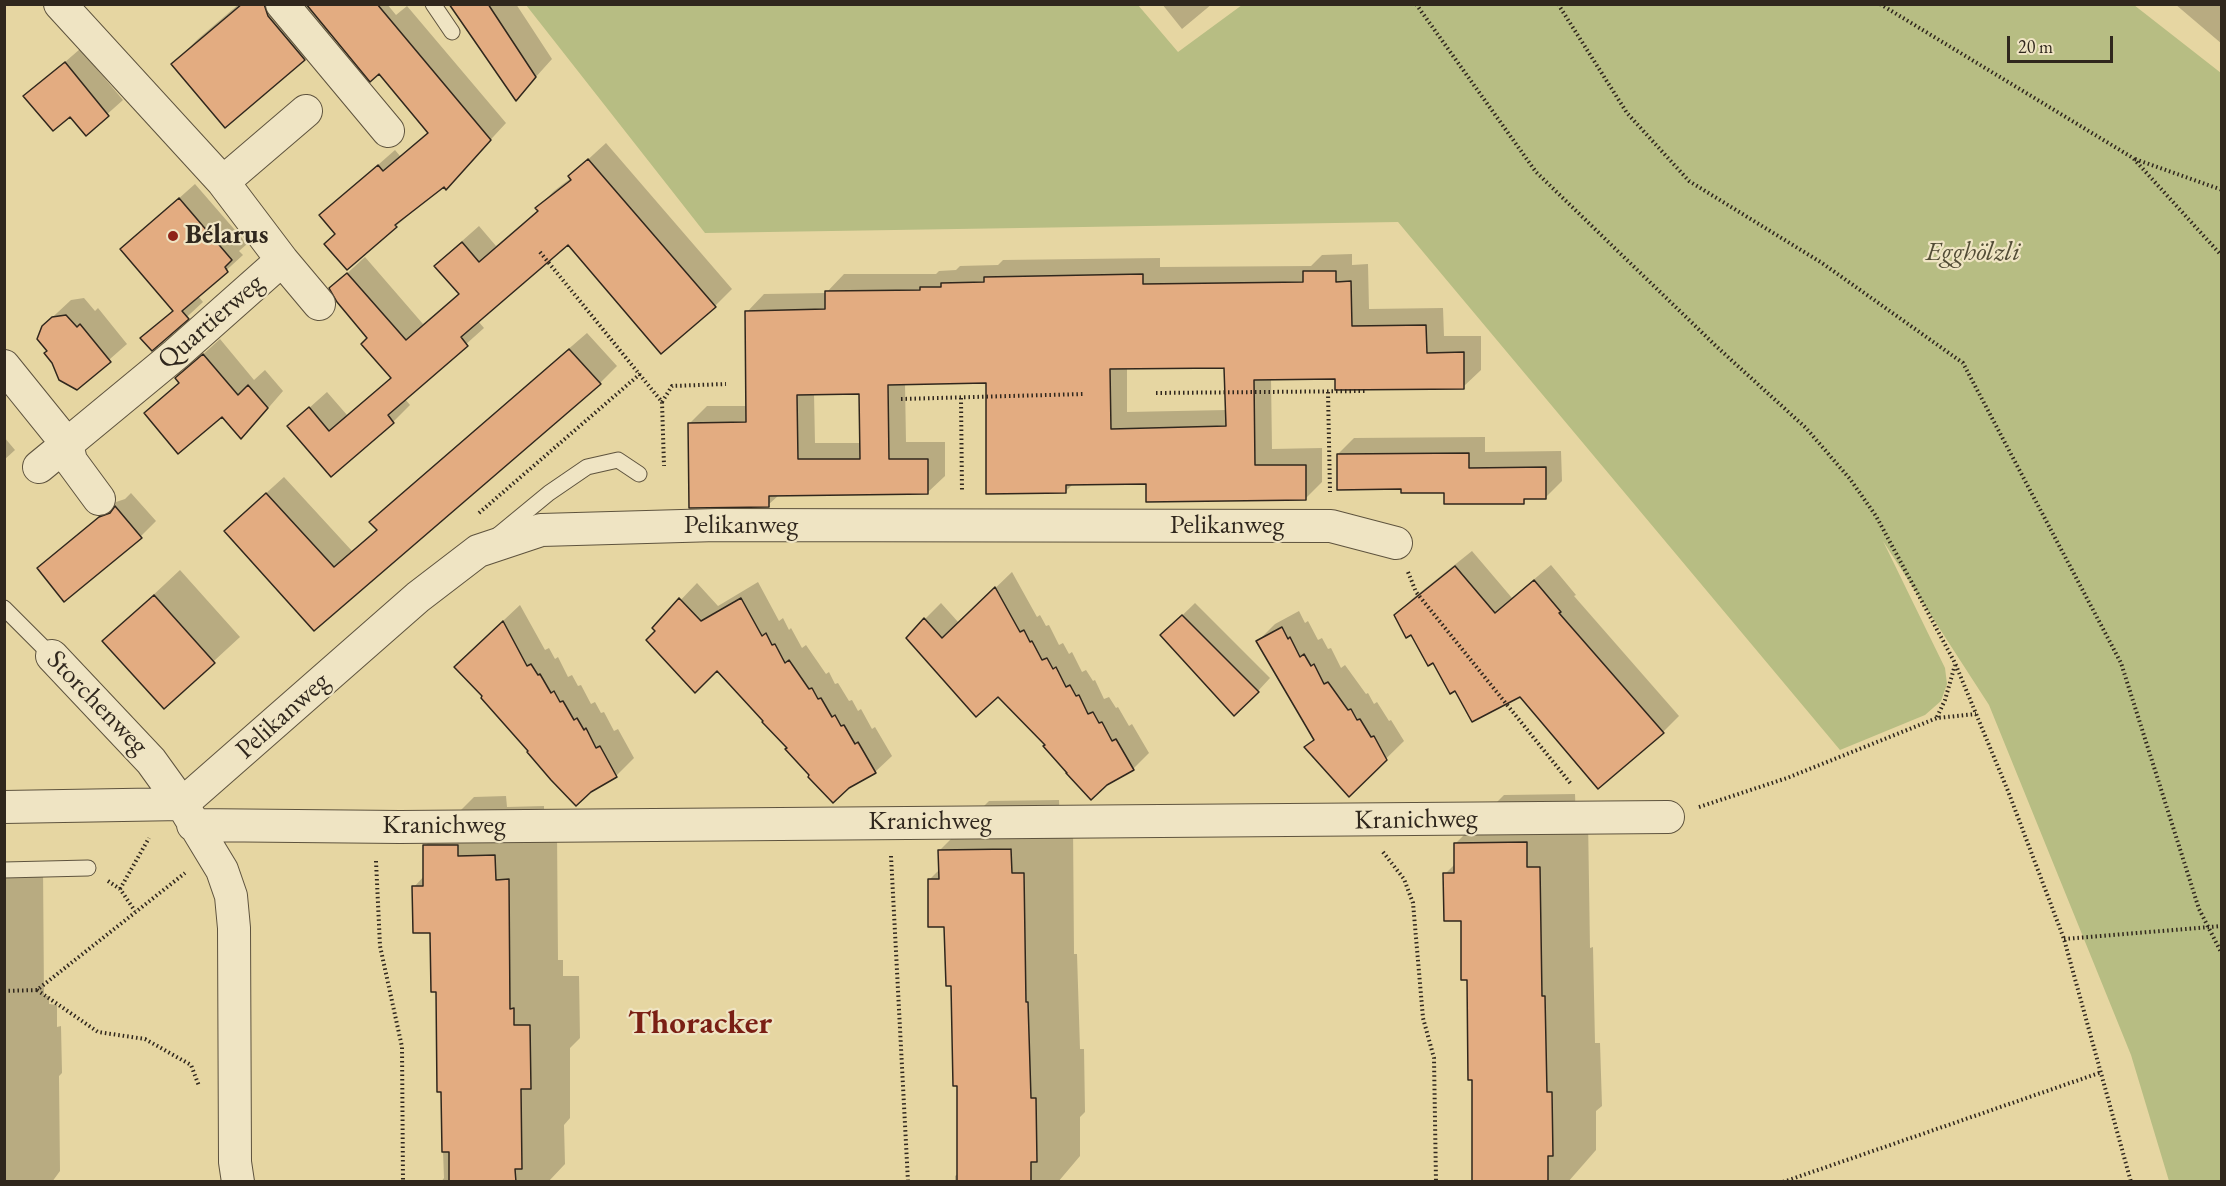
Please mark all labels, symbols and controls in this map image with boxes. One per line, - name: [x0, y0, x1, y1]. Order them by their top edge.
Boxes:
- scale bar: [2010, 24, 2116, 62]
- text: 20 m: [2018, 35, 2053, 58]
- place label: Bélarus: [185, 220, 268, 252]
- marker: Bélarus: [166, 229, 180, 243]
- park label: Egghölzli: [1926, 237, 2020, 269]
- street label: Quartierweg: [152, 267, 270, 377]
- street label: Pelikanweg: [684, 510, 798, 542]
- street label: Pelikanweg: [1170, 510, 1284, 542]
- street label: Storchenweg: [39, 644, 155, 762]
- street label: Pelikanweg: [230, 666, 336, 766]
- street label: Kranichweg: [1354, 803, 1478, 837]
- street label: Kranichweg: [868, 806, 992, 838]
- street label: Kranichweg: [382, 810, 506, 842]
- district label: Thoracker: [628, 1004, 772, 1044]

